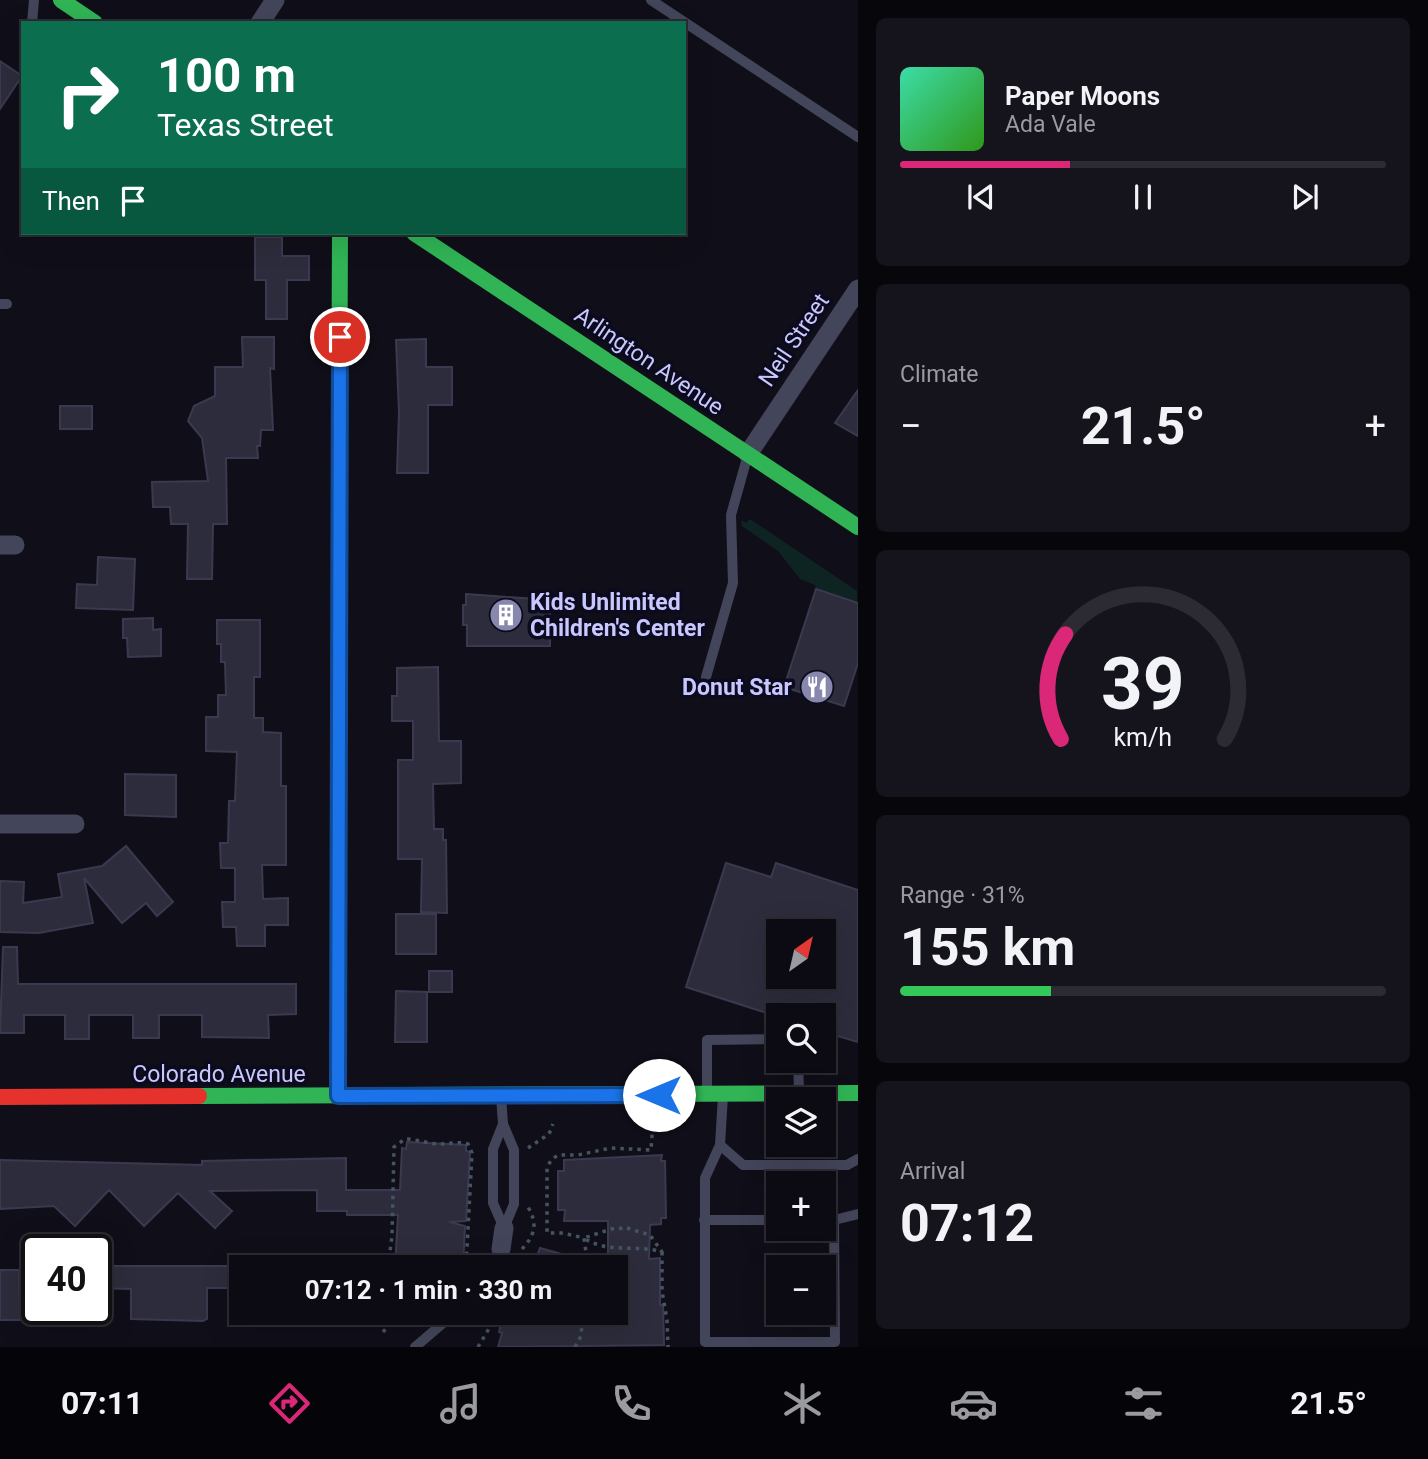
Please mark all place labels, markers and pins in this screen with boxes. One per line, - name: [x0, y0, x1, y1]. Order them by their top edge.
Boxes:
- pin: [310, 307, 370, 367]
- place label: Kids Unlimited Children's Center: [530, 589, 705, 642]
- building icon: Kids Unlimited Children's Center: [487, 596, 525, 634]
- restaurant icon: Donut Star: [798, 668, 836, 706]
- place label: Donut Star: [682, 674, 793, 701]

